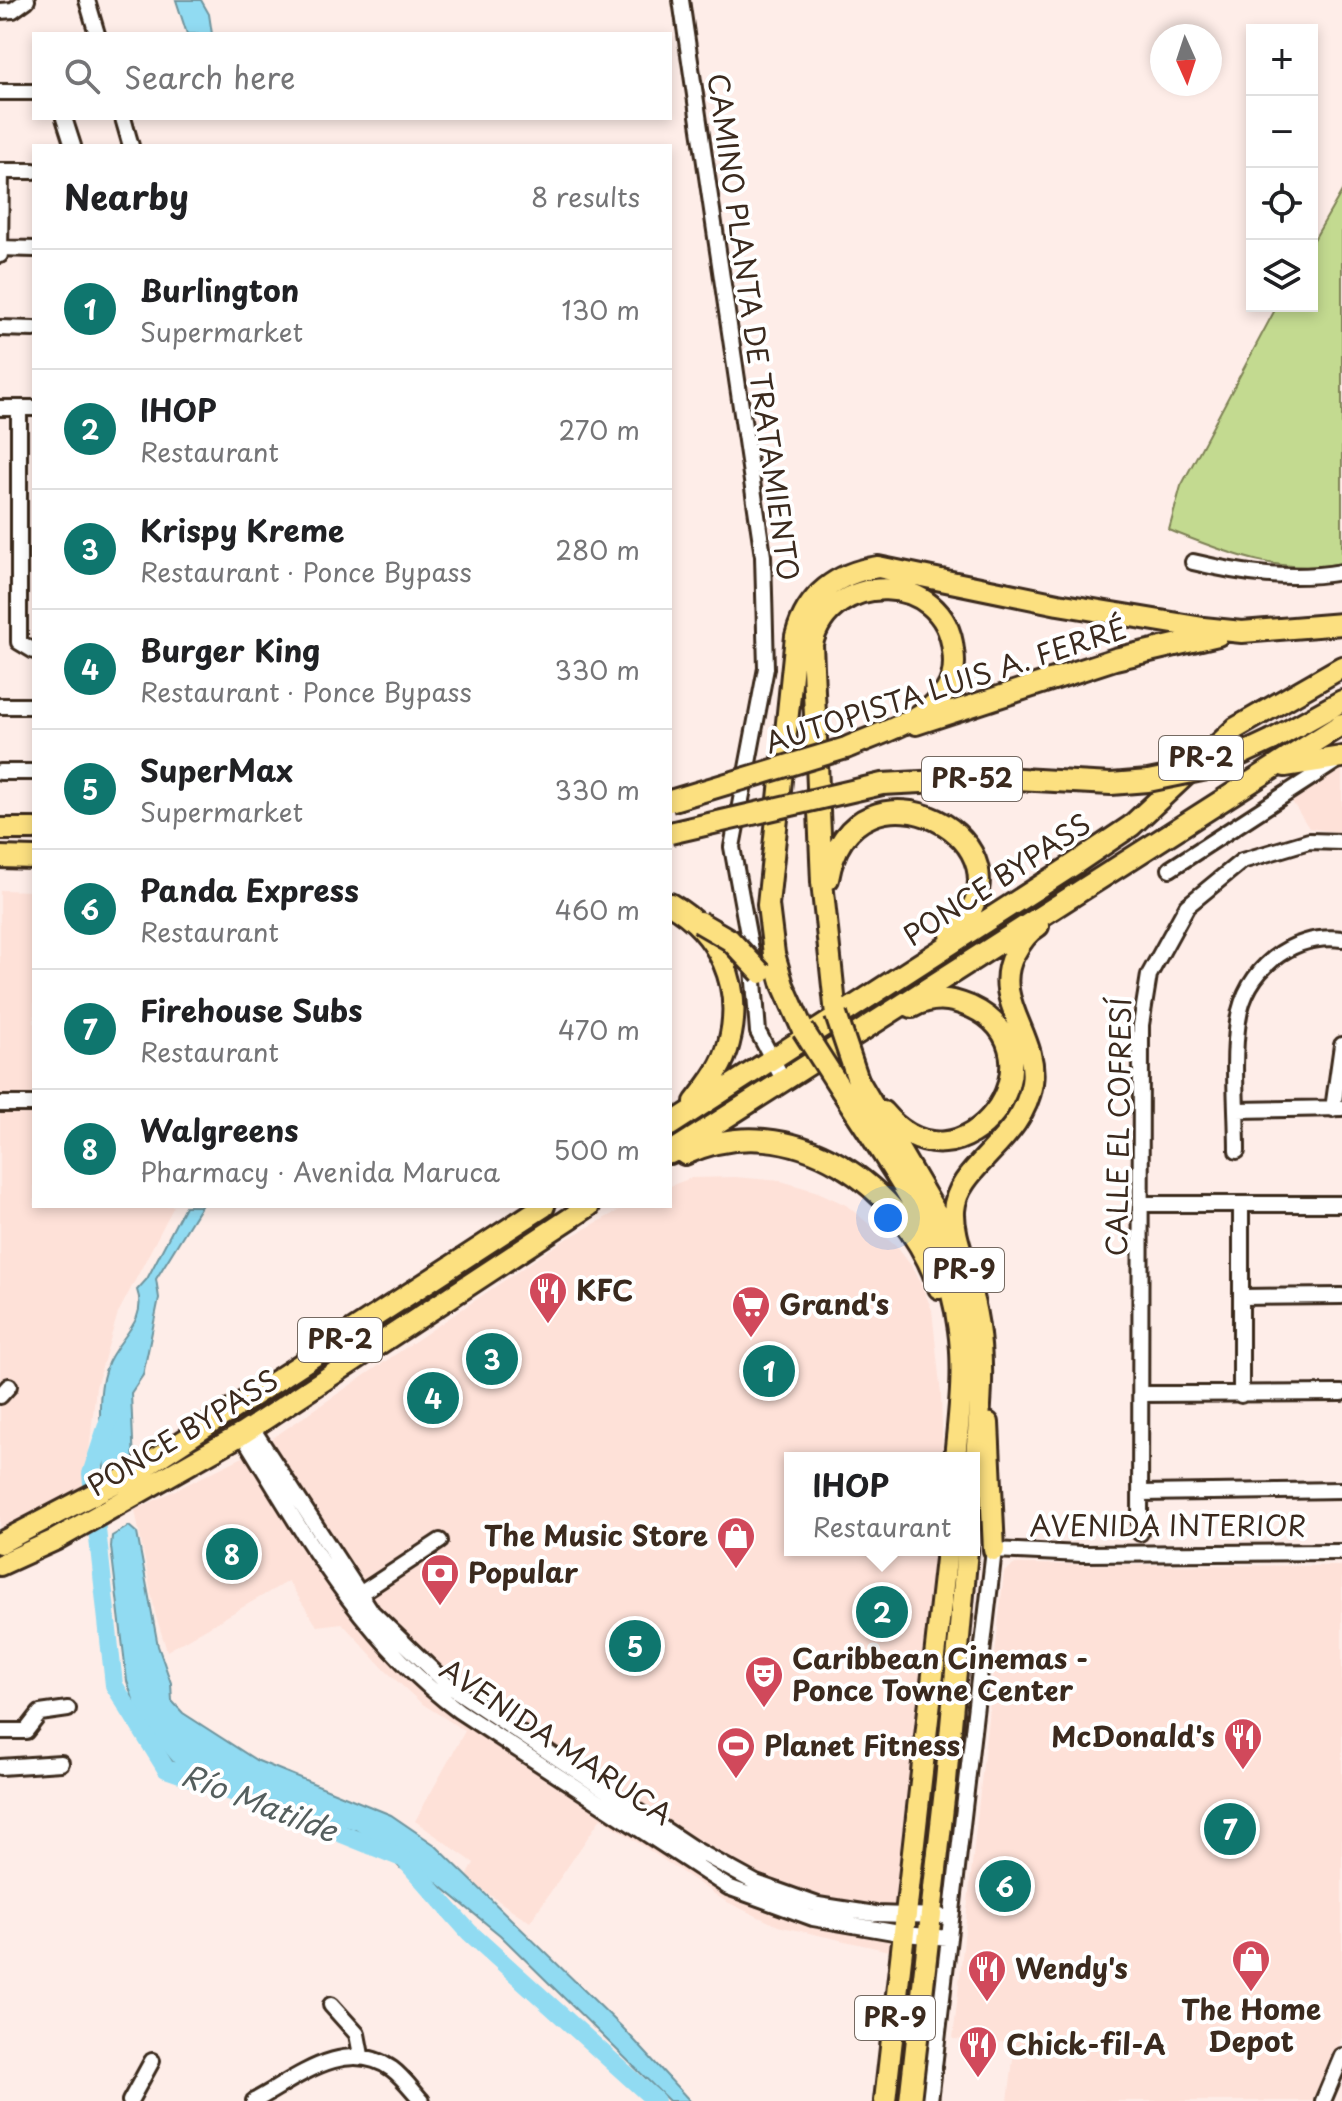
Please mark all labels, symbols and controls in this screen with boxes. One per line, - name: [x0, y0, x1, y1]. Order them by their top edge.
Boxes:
- north arrow: [1150, 24, 1222, 96]
- map controls: [1246, 24, 1318, 312]
- button: +: [1246, 24, 1318, 96]
- search box: [32, 32, 672, 120]
- icon: search: [60, 54, 104, 98]
- text: Search here: [124, 54, 296, 99]
- street label: CAMINO PLANTA DE TRATAMIENTO: [698, 70, 811, 583]
- button: −: [1246, 96, 1318, 168]
- button: locate: [1246, 168, 1318, 240]
- text: Nearby: [64, 170, 189, 222]
- text: 8 results: [531, 177, 640, 216]
- button: layers: [1246, 240, 1318, 312]
- text: Burlington: [140, 267, 299, 312]
- text: 1: [84, 290, 96, 329]
- text: 130 m: [561, 290, 640, 329]
- text: Supermarket: [140, 312, 303, 351]
- text: IHOP: [140, 387, 216, 432]
- text: 2: [81, 410, 99, 449]
- text: 270 m: [559, 410, 640, 449]
- text: Restaurant: [140, 432, 279, 471]
- text: Krispy Kreme: [140, 507, 344, 552]
- text: 3: [81, 530, 99, 569]
- text: 280 m: [555, 530, 640, 569]
- text: Restaurant · Ponce Bypass: [140, 552, 472, 591]
- street label: AUTOPISTA LUIS A. FERRÉ: [759, 606, 1132, 763]
- text: Burger King: [140, 627, 320, 672]
- text: 4: [81, 650, 99, 689]
- text: 330 m: [555, 650, 640, 689]
- text: Restaurant · Ponce Bypass: [140, 672, 472, 711]
- road number: PR-2: [1159, 736, 1243, 780]
- text: SuperMax: [140, 747, 293, 792]
- road number: PR-52: [922, 757, 1022, 801]
- text: 5: [82, 770, 98, 809]
- text: 330 m: [555, 770, 640, 809]
- text: Supermarket: [140, 792, 303, 831]
- street label: PONCE BYPASS: [894, 802, 1098, 956]
- text: Panda Express: [140, 867, 359, 912]
- text: 6: [81, 890, 99, 929]
- text: 460 m: [555, 890, 640, 929]
- text: Restaurant: [140, 912, 279, 951]
- text: Firehouse Subs: [140, 987, 363, 1032]
- street label: CALLE EL COFRESÍ: [1094, 997, 1141, 1257]
- text: 7: [83, 1010, 97, 1049]
- text: 470 m: [558, 1010, 640, 1049]
- text: Restaurant: [140, 1032, 279, 1071]
- text: Walgreens: [140, 1107, 299, 1152]
- text: 8: [82, 1130, 98, 1169]
- text: 500 m: [553, 1130, 640, 1169]
- text: Pharmacy · Avenida Maruca: [140, 1152, 500, 1191]
- your location: [868, 1198, 908, 1238]
- road number: PR-9: [924, 1248, 1004, 1292]
- place label: KFC: [576, 1268, 633, 1311]
- restaurant icon: KFC: [527, 1270, 569, 1325]
- place label: Grand's: [779, 1282, 889, 1325]
- supermarket icon: Grand's: [730, 1284, 772, 1339]
- road number: PR-2: [298, 1318, 382, 1362]
- pin: 3: [466, 1329, 518, 1389]
- pin: 1: [743, 1341, 795, 1401]
- street label: PONCE BYPASS: [79, 1358, 286, 1506]
- pin: 4: [407, 1368, 459, 1428]
- popup: [784, 1452, 980, 1556]
- text: IHOP: [813, 1462, 889, 1507]
- street label: AVENIDA INTERIOR: [1030, 1503, 1306, 1546]
- text: Restaurant: [813, 1507, 951, 1546]
- place label: The Music Store: [484, 1513, 708, 1556]
- shop icon: The Music Store: [715, 1515, 757, 1570]
- pin: 8: [206, 1524, 258, 1584]
- place label: Popular: [468, 1550, 579, 1593]
- bank icon: Popular: [419, 1552, 461, 1607]
- pin: 2: [856, 1582, 908, 1642]
- pin: 5: [609, 1616, 661, 1676]
- place label: Caribbean Cinemas - Ponce Towne Center: [792, 1636, 1089, 1711]
- street label: AVENIDA MARUCA: [432, 1647, 682, 1835]
- theatre icon: Caribbean Cinemas - Ponce Towne Center: [743, 1654, 785, 1709]
- place label: McDonald's: [1051, 1714, 1215, 1757]
- restaurant icon: McDonald's: [1222, 1716, 1264, 1771]
- place label: Planet Fitness: [764, 1723, 960, 1766]
- sports icon: Planet Fitness: [715, 1725, 757, 1780]
- water label: Río Matilde: [176, 1751, 346, 1852]
- pin: 7: [1204, 1799, 1256, 1859]
- pin: 6: [979, 1856, 1031, 1916]
- shop icon: The Home Depot: [1230, 1938, 1272, 1993]
- place label: Wendy's: [1015, 1946, 1128, 1989]
- restaurant icon: Wendy's: [966, 1948, 1008, 2003]
- place label: The Home Depot: [1181, 1987, 1321, 2062]
- road number: PR-9: [855, 1996, 935, 2040]
- place label: Chick-fil-A: [1006, 2022, 1166, 2065]
- restaurant icon: Chick-fil-A: [957, 2024, 999, 2079]

